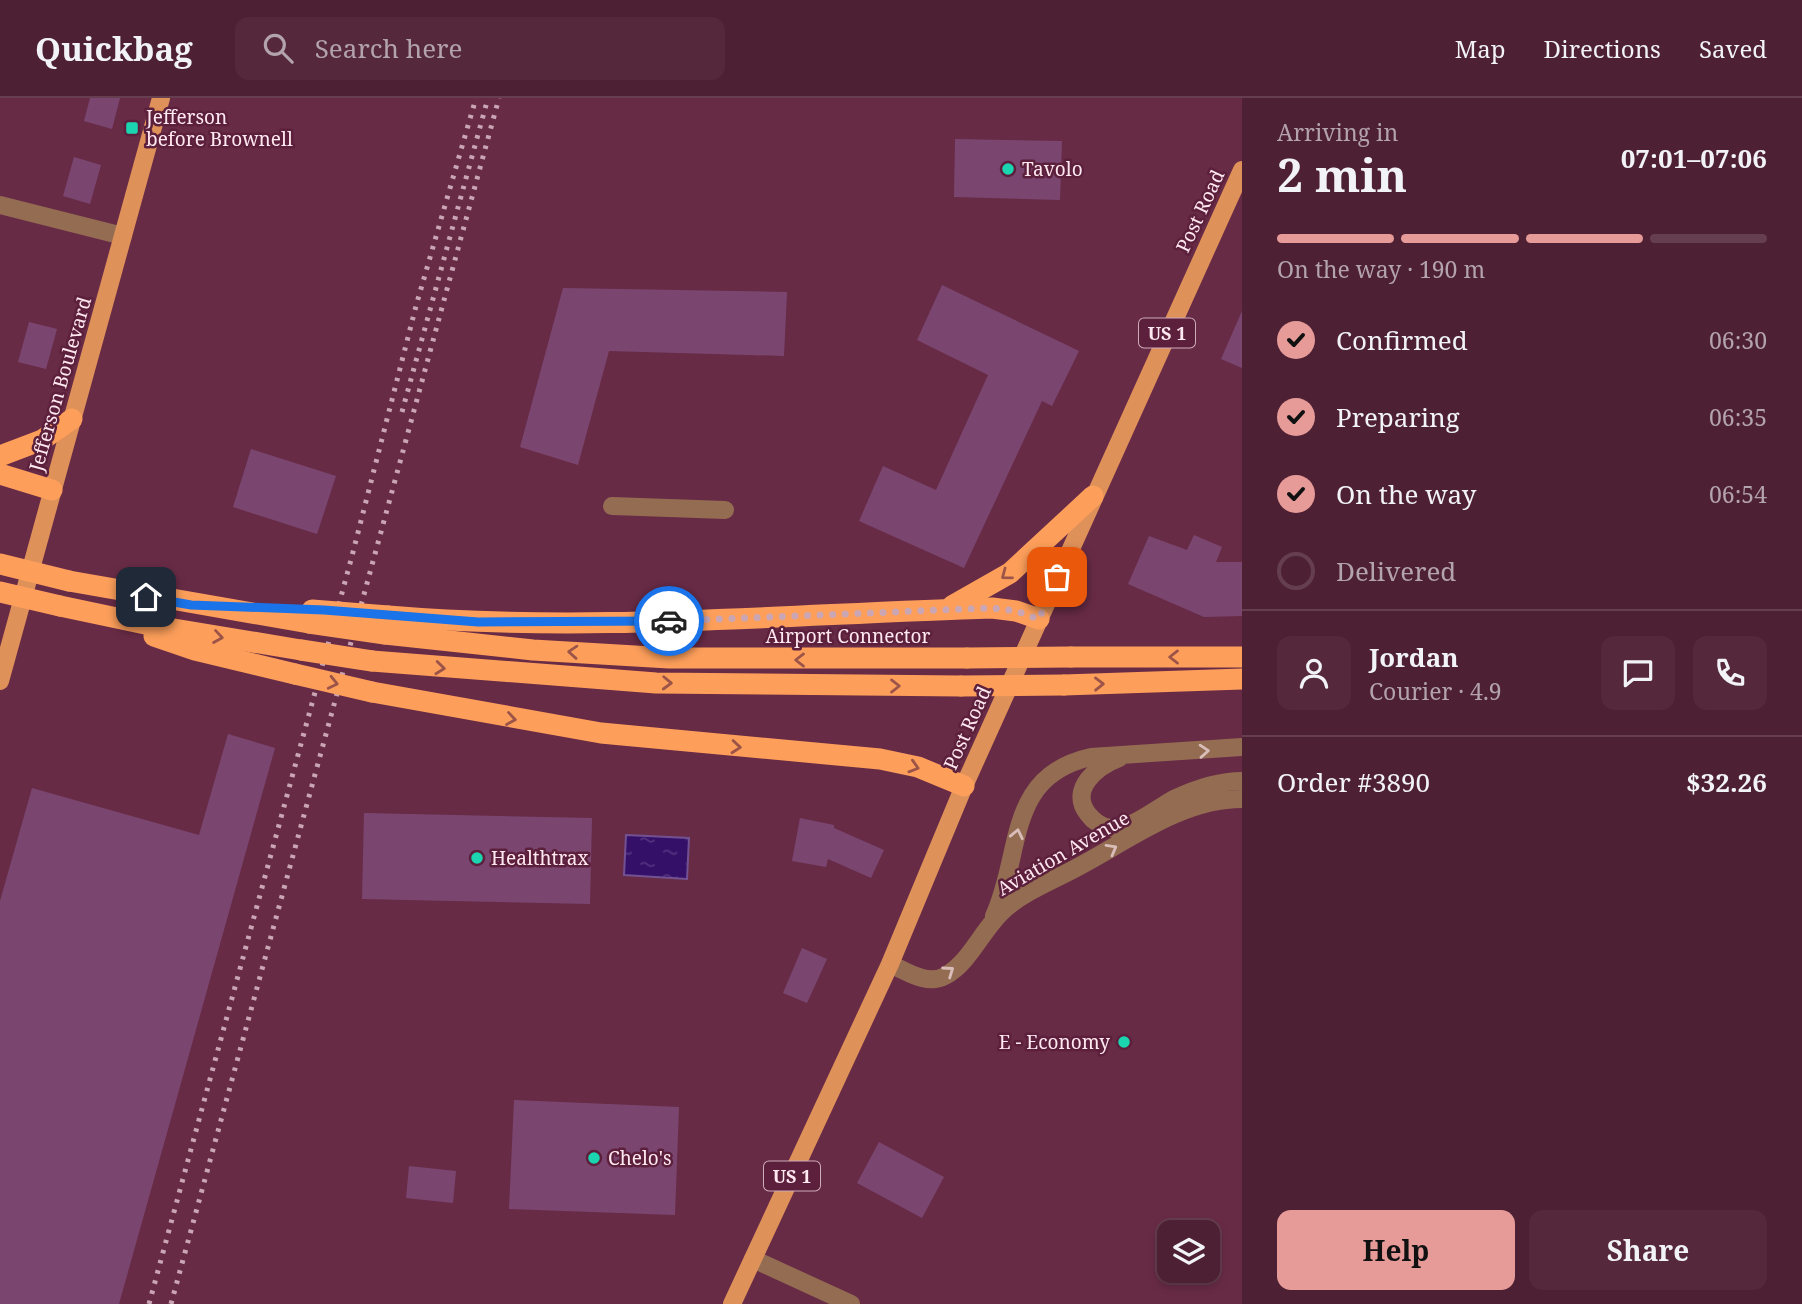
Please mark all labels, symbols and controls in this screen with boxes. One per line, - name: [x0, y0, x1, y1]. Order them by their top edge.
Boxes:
- search box: [235, 17, 725, 80]
- text: Quickbag: [35, 26, 193, 71]
- icon: search: [259, 29, 297, 67]
- text: Search here: [315, 30, 462, 66]
- text: Map: [1455, 32, 1506, 65]
- text: Directions: [1544, 32, 1661, 65]
- text: Saved: [1699, 32, 1767, 65]
- place label: Jefferson before Brownell: [145, 104, 293, 152]
- text: Arriving in: [1277, 116, 1398, 148]
- marker: Jefferson before Brownell: [124, 120, 140, 136]
- text: 07:01–07:06: [1621, 140, 1767, 176]
- text: 2 min: [1277, 143, 1407, 205]
- place label: Tavolo: [1022, 156, 1083, 182]
- marker: Tavolo: [1000, 161, 1016, 177]
- street label: Post Road: [1170, 165, 1231, 257]
- text: On the way · 190 m: [1277, 253, 1485, 285]
- street label: Jefferson Boulevard: [22, 294, 97, 475]
- road number: US 1: [1139, 318, 1195, 347]
- icon: check: [1277, 321, 1315, 359]
- text: Confirmed: [1336, 322, 1468, 358]
- text: 06:30: [1709, 324, 1767, 356]
- icon: check: [1277, 398, 1315, 436]
- text: Preparing: [1336, 399, 1460, 435]
- text: 06:35: [1709, 401, 1767, 433]
- icon: check: [1277, 475, 1315, 513]
- text: On the way: [1336, 476, 1476, 512]
- text: 06:54: [1709, 478, 1767, 510]
- pin: [1027, 547, 1087, 607]
- text: Delivered: [1336, 553, 1456, 589]
- icon: bag: [1038, 558, 1076, 596]
- pin: [116, 567, 176, 627]
- one-way arrow: [1001, 567, 1014, 580]
- icon: home: [127, 578, 165, 616]
- courier: [634, 586, 704, 656]
- icon: car: [650, 602, 688, 640]
- street label: Airport Connector: [766, 623, 930, 649]
- one-way arrow: [212, 629, 224, 644]
- button: person: [1277, 636, 1351, 710]
- button: chat: [1601, 636, 1675, 710]
- button: phone: [1693, 636, 1767, 710]
- text: Jordan: [1369, 639, 1459, 675]
- one-way arrow: [567, 645, 578, 660]
- one-way arrow: [1168, 649, 1179, 665]
- one-way arrow: [795, 652, 805, 668]
- one-way arrow: [434, 660, 446, 675]
- one-way arrow: [327, 675, 339, 690]
- text: Courier · 4.9: [1369, 675, 1502, 707]
- one-way arrow: [662, 676, 673, 691]
- one-way arrow: [1094, 676, 1105, 692]
- one-way arrow: [890, 678, 900, 694]
- street label: Post Road: [937, 682, 997, 774]
- one-way arrow: [505, 711, 517, 726]
- one-way arrow: [731, 739, 742, 754]
- one-way arrow: [1198, 744, 1209, 759]
- one-way arrow: [908, 758, 920, 773]
- text: Order #3890: [1277, 764, 1430, 800]
- text: $32.26: [1686, 764, 1767, 800]
- street label: Aviation Avenue: [992, 805, 1134, 901]
- one-way arrow: [1008, 828, 1023, 840]
- one-way arrow: [1104, 843, 1117, 857]
- place label: Healthtrax: [491, 845, 589, 871]
- marker: Healthtrax: [469, 850, 485, 866]
- one-way arrow: [941, 967, 954, 979]
- place label: E - Economy: [999, 1029, 1110, 1055]
- marker: E - Economy: [1116, 1034, 1132, 1050]
- place label: Chelo's: [608, 1145, 672, 1171]
- marker: Chelo's: [586, 1150, 602, 1166]
- road number: US 1: [764, 1162, 820, 1190]
- button: Help: [1277, 1210, 1515, 1290]
- button: Share: [1529, 1210, 1767, 1290]
- map controls: [1157, 1220, 1220, 1283]
- button: layers: [1157, 1220, 1220, 1283]

